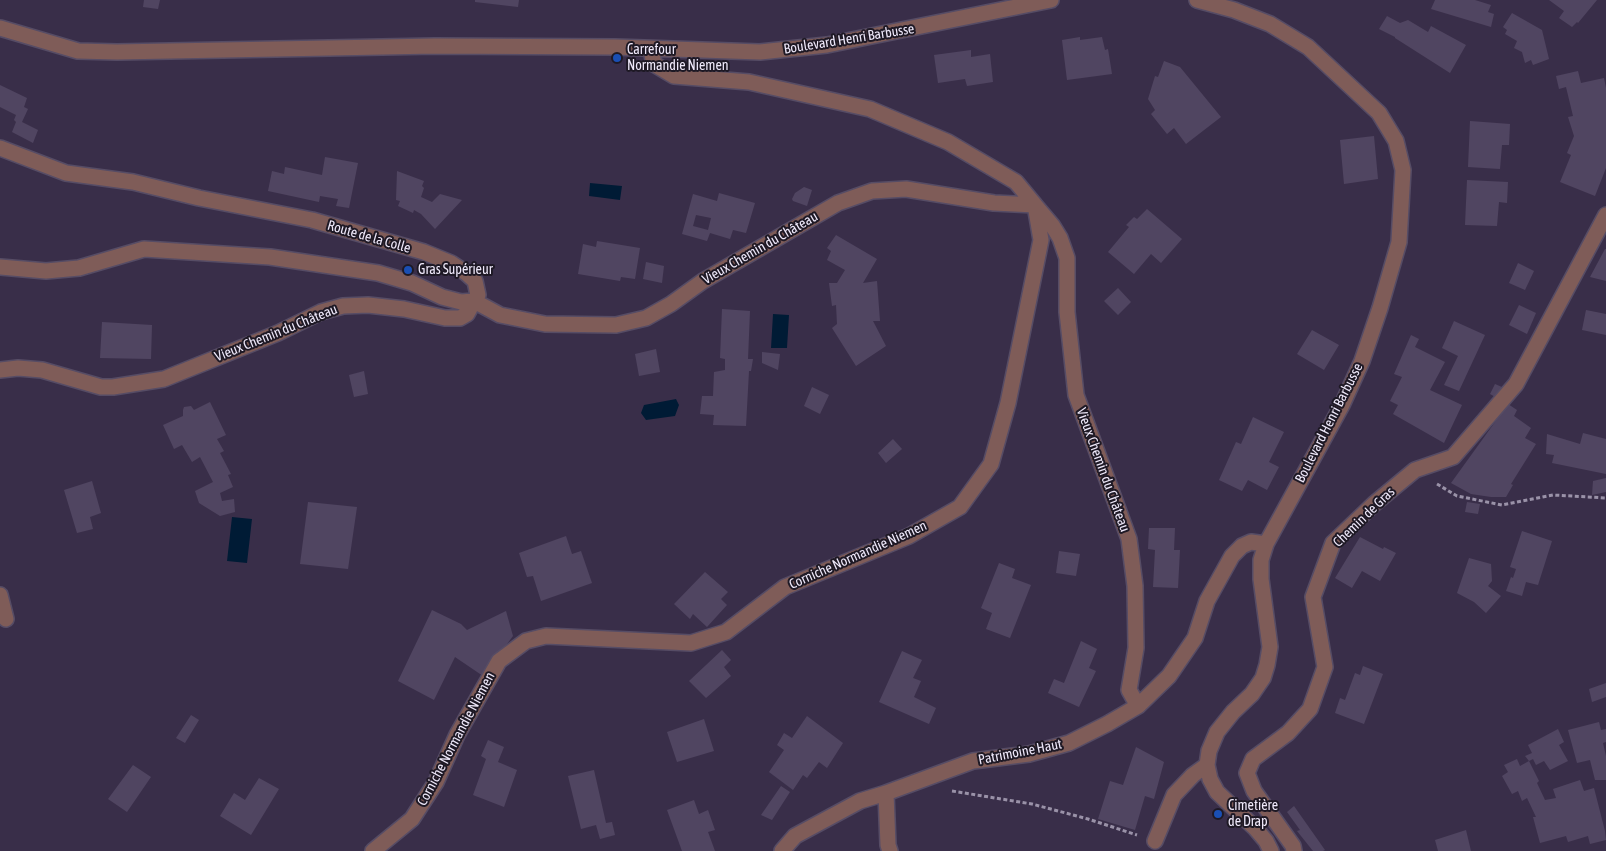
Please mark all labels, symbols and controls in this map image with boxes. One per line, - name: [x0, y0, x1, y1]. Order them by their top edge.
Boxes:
- street label: Boulevard Henri Barbusse: [782, 20, 916, 58]
- place label: Carrefour Normandie Niemen: [627, 42, 729, 74]
- marker: Carrefour Normandie Niemen: [611, 52, 623, 64]
- street label: Vieux Chemin du Château: [699, 208, 821, 288]
- street label: Route de la Colle: [325, 217, 413, 257]
- place label: Gras Supérieur: [418, 262, 493, 278]
- marker: Gras Supérieur: [402, 264, 414, 276]
- street label: Vieux Chemin du Château: [212, 301, 340, 365]
- street label: Boulevard Henri Barbusse: [1292, 360, 1366, 486]
- street label: Vieux Chemin du Château: [1073, 406, 1133, 534]
- street label: Chemin de Gras: [1330, 483, 1398, 551]
- street label: Corniche Normandie Niemen: [787, 517, 929, 593]
- street label: Corniche Normandie Niemen: [414, 669, 498, 809]
- street label: Patrimoine Haut: [977, 736, 1063, 768]
- place label: Cimetière de Drap: [1228, 798, 1278, 830]
- marker: Cimetière de Drap: [1212, 808, 1224, 820]

